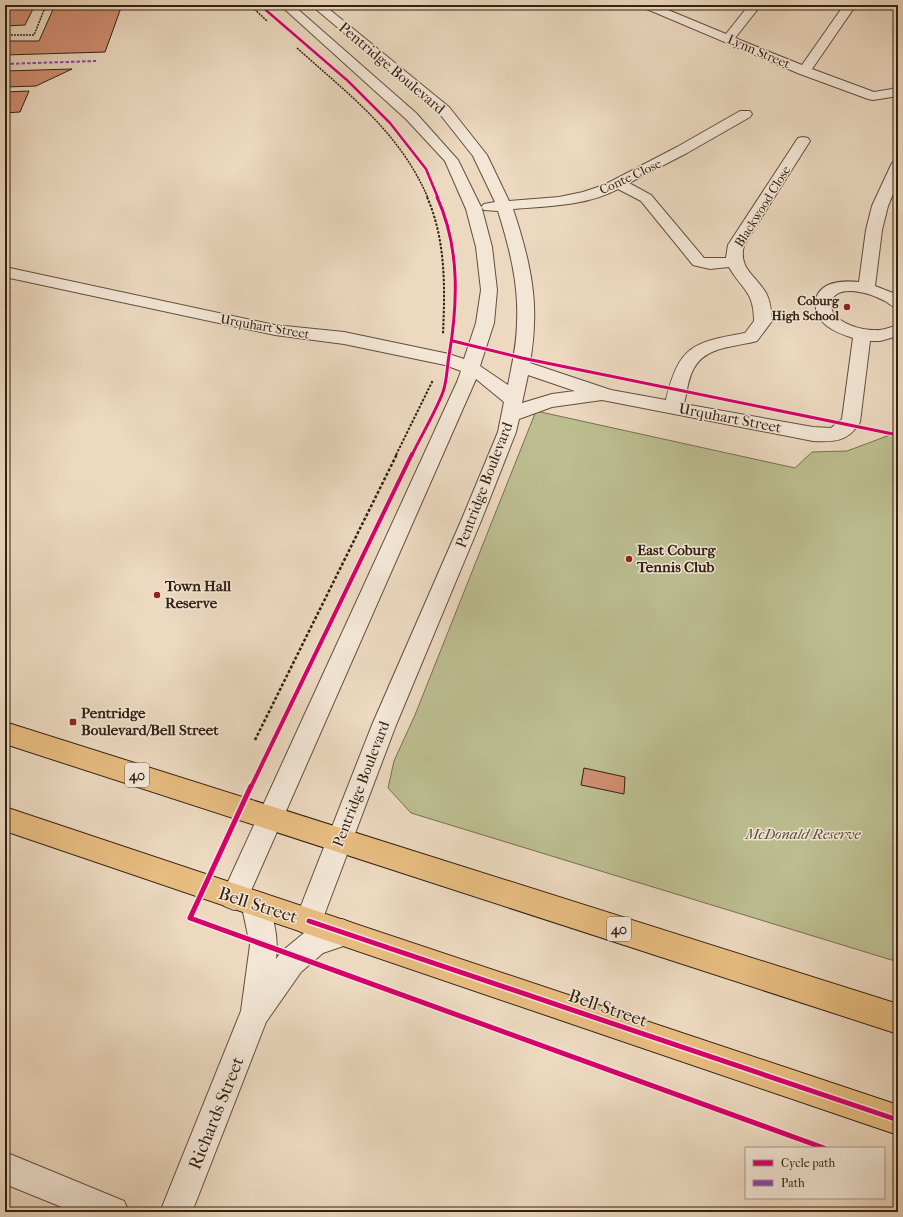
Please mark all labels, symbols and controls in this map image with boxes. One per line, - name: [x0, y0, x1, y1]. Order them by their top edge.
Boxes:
- street label: Pentridge Boulevard: [335, 18, 449, 118]
- street label: Lynn Street: [725, 32, 793, 72]
- street label: Conte Close: [597, 155, 664, 197]
- street label: Blackwood Close: [731, 162, 794, 250]
- place label: Coburg High School: [772, 293, 840, 324]
- marker: Coburg High School: [842, 302, 852, 312]
- street label: Urquhart Street: [219, 311, 311, 342]
- street label: Urquhart Street: [677, 399, 784, 437]
- street label: Pentridge Boulevard: [452, 419, 517, 550]
- place label: East Coburg Tennis Club: [636, 541, 716, 576]
- marker: East Coburg Tennis Club: [624, 554, 634, 564]
- place label: Town Hall Reserve: [164, 577, 232, 612]
- marker: Town Hall Reserve: [152, 590, 162, 600]
- place label: Pentridge Boulevard/Bell Street: [81, 704, 219, 739]
- marker: Pentridge Boulevard/Bell Street: [68, 717, 78, 727]
- street label: Pentridge Boulevard: [329, 718, 394, 849]
- road number: 40: [125, 763, 149, 787]
- park label: McDonald Reserve: [744, 825, 862, 843]
- street label: Bell Street: [216, 883, 301, 928]
- road number: 40: [607, 917, 631, 941]
- street label: Bell Street: [566, 985, 650, 1032]
- street label: Richards Street: [184, 1053, 249, 1173]
- legend: [745, 1147, 885, 1199]
- text: Cycle path: [781, 1156, 836, 1170]
- text: Path: [781, 1176, 805, 1190]

